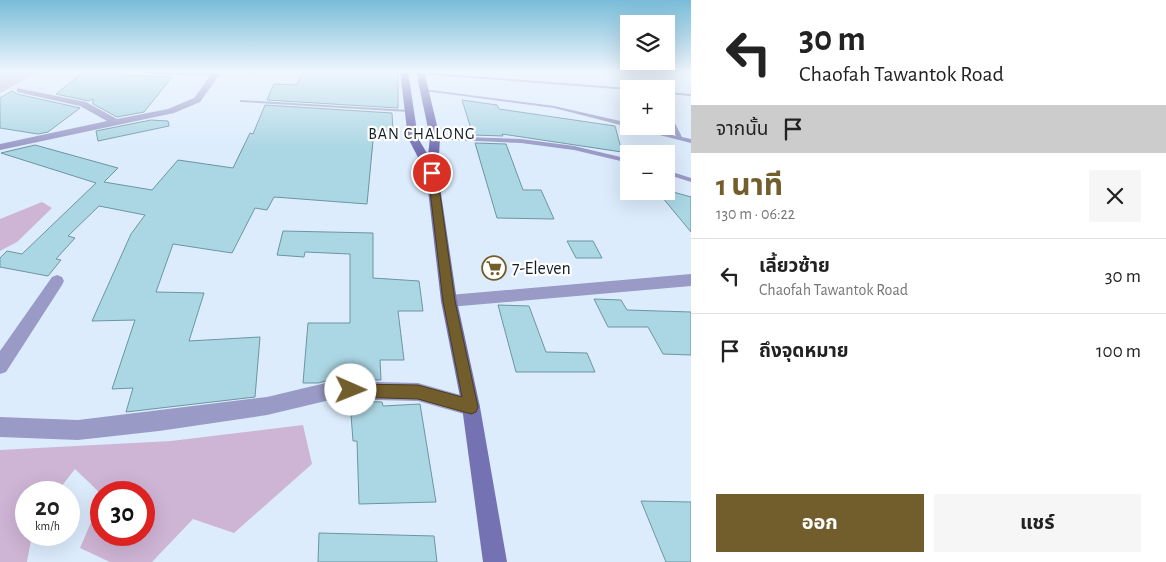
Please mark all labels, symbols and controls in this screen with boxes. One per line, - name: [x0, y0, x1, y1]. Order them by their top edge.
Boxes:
- map controls: [620, 15, 675, 200]
- button: layers: [620, 15, 675, 70]
- icon: left: [716, 20, 781, 85]
- text: 30 m: [799, 22, 866, 57]
- text: Chaofah Tawantok Road: [799, 63, 1004, 85]
- button: +: [620, 80, 675, 135]
- icon: arrive: [779, 115, 807, 143]
- text: จากนั้น: [716, 120, 769, 139]
- district label: BAN CHALONG: [368, 126, 476, 142]
- button: −: [620, 145, 675, 200]
- pin: [411, 152, 453, 194]
- icon: arrive: [418, 159, 446, 187]
- button: close: [1089, 170, 1141, 222]
- text: 1 นาที: [716, 171, 783, 201]
- text: 130 m · 06:22: [716, 206, 795, 222]
- supermarket icon: 7-Eleven: [481, 255, 507, 281]
- text: เลี้ยวซ้าย: [759, 257, 830, 276]
- place label: 7-Eleven: [512, 260, 571, 278]
- icon: left: [716, 262, 744, 290]
- text: 30 m: [1105, 267, 1141, 286]
- text: Chaofah Tawantok Road: [759, 282, 908, 298]
- icon: arrive: [716, 337, 744, 365]
- text: ถึงจุดหมาย: [759, 342, 849, 361]
- text: 100 m: [1096, 342, 1141, 361]
- position arrow: [324, 363, 376, 415]
- speed limit sign: 30: [90, 481, 155, 546]
- button: ออก: [716, 494, 924, 552]
- button: แชร์: [934, 494, 1141, 552]
- text: 20: [35, 495, 60, 520]
- text: km/h: [35, 520, 60, 532]

